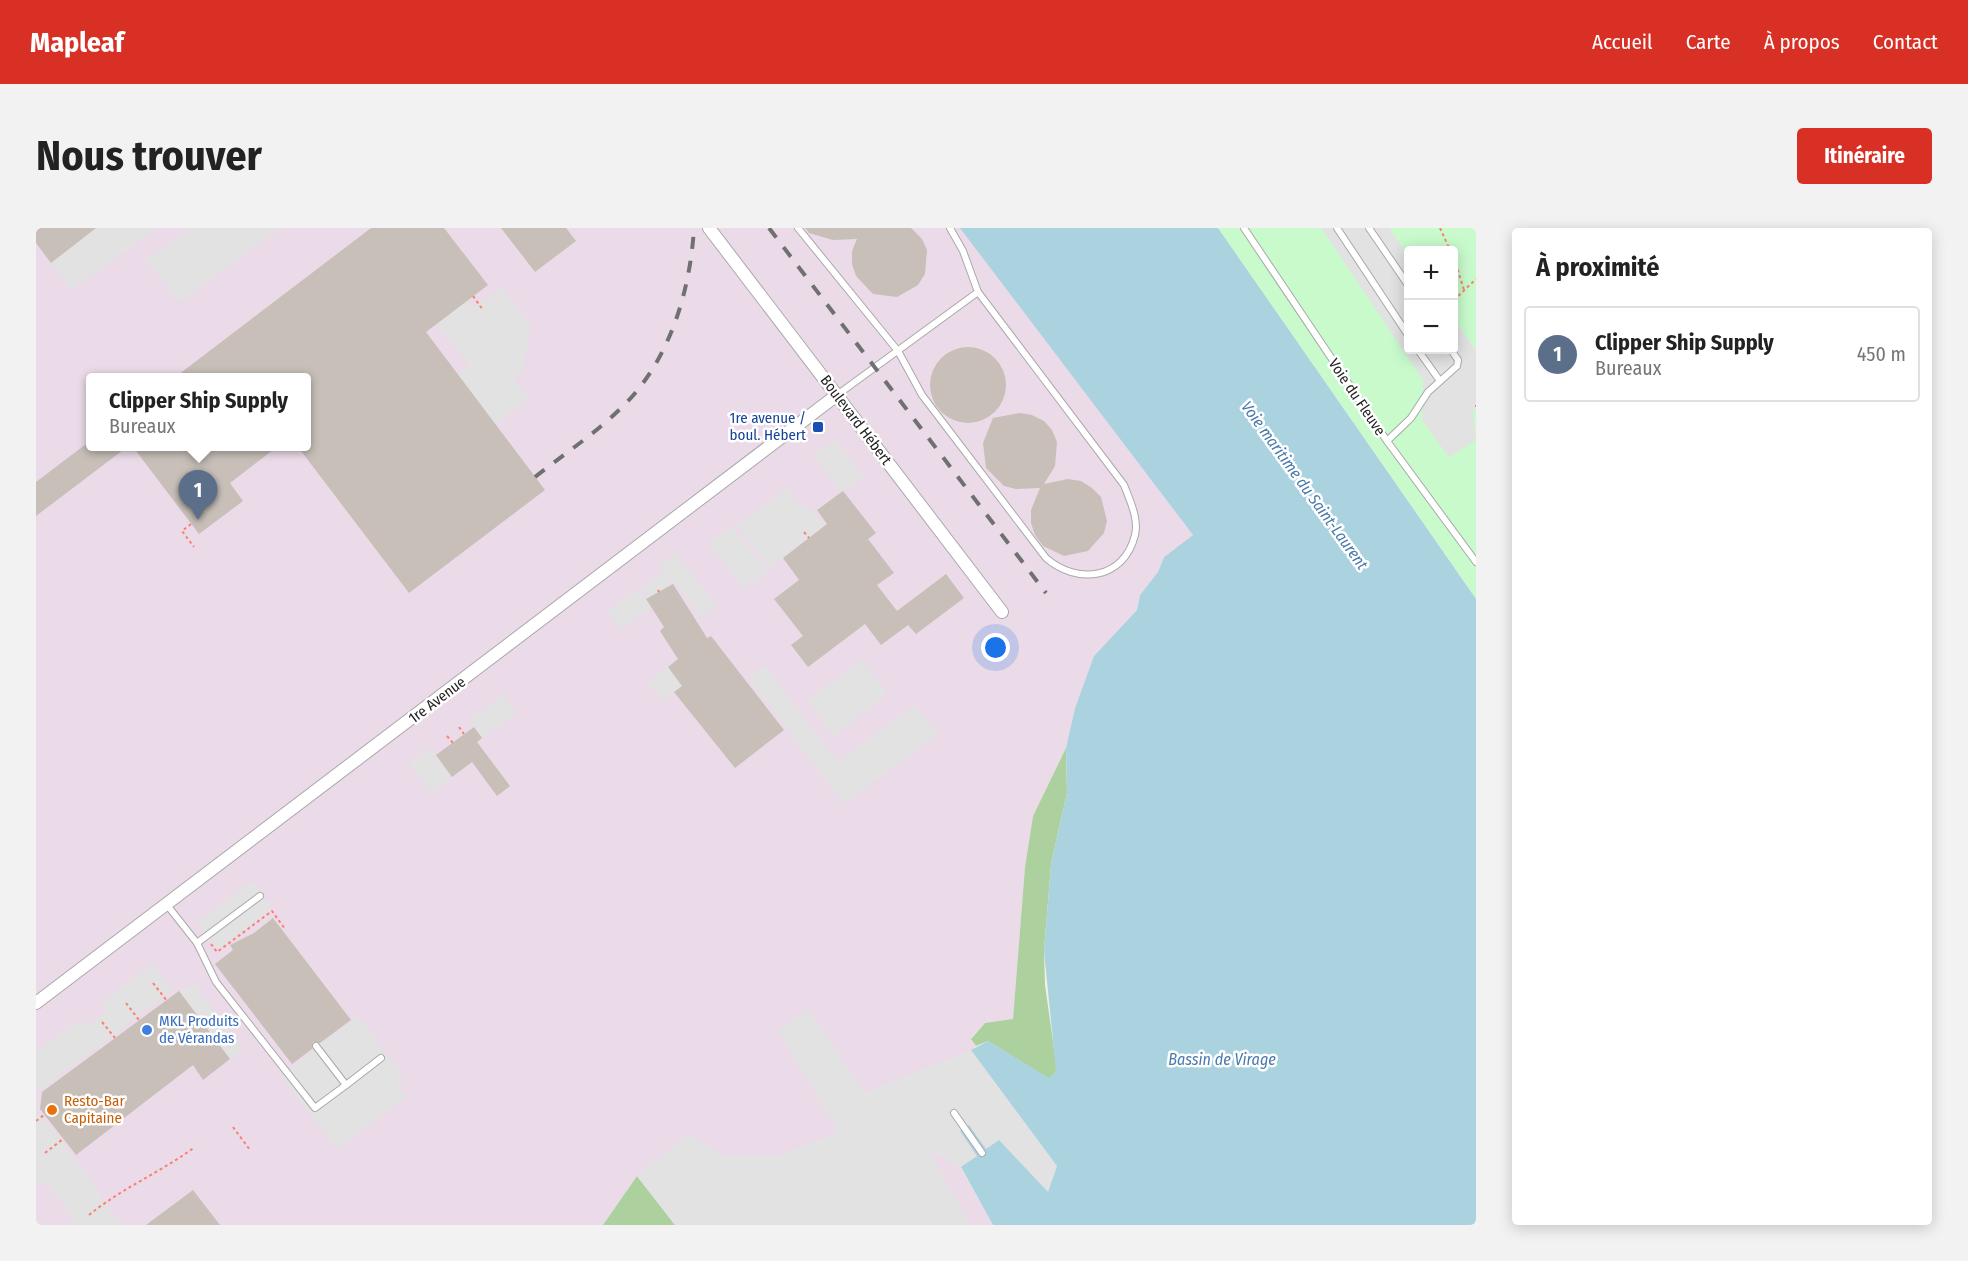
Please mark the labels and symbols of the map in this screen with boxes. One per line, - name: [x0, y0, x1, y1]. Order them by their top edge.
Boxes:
- street label: Voie du Fleuve: [1325, 355, 1389, 439]
- street label: Boulevard Hébert: [816, 372, 896, 468]
- water label: Voie maritime du Saint-Laurent: [1237, 398, 1372, 574]
- place label: 1re avenue / boul. Hébert: [730, 409, 806, 444]
- marker: 1re avenue / boul. Hébert: [811, 420, 825, 434]
- pin: 1: [178, 470, 218, 520]
- your location: [981, 633, 1010, 662]
- street label: 1re Avenue: [405, 673, 469, 727]
- place label: MKL Produits de Vérandas: [159, 1012, 239, 1047]
- marker: MKL Produits de Vérandas: [140, 1023, 154, 1037]
- water label: Bassin de Virage: [1168, 1050, 1276, 1069]
- place label: Resto-Bar Capitaine: [64, 1092, 125, 1127]
- marker: Resto-Bar Capitaine: [45, 1103, 59, 1117]

